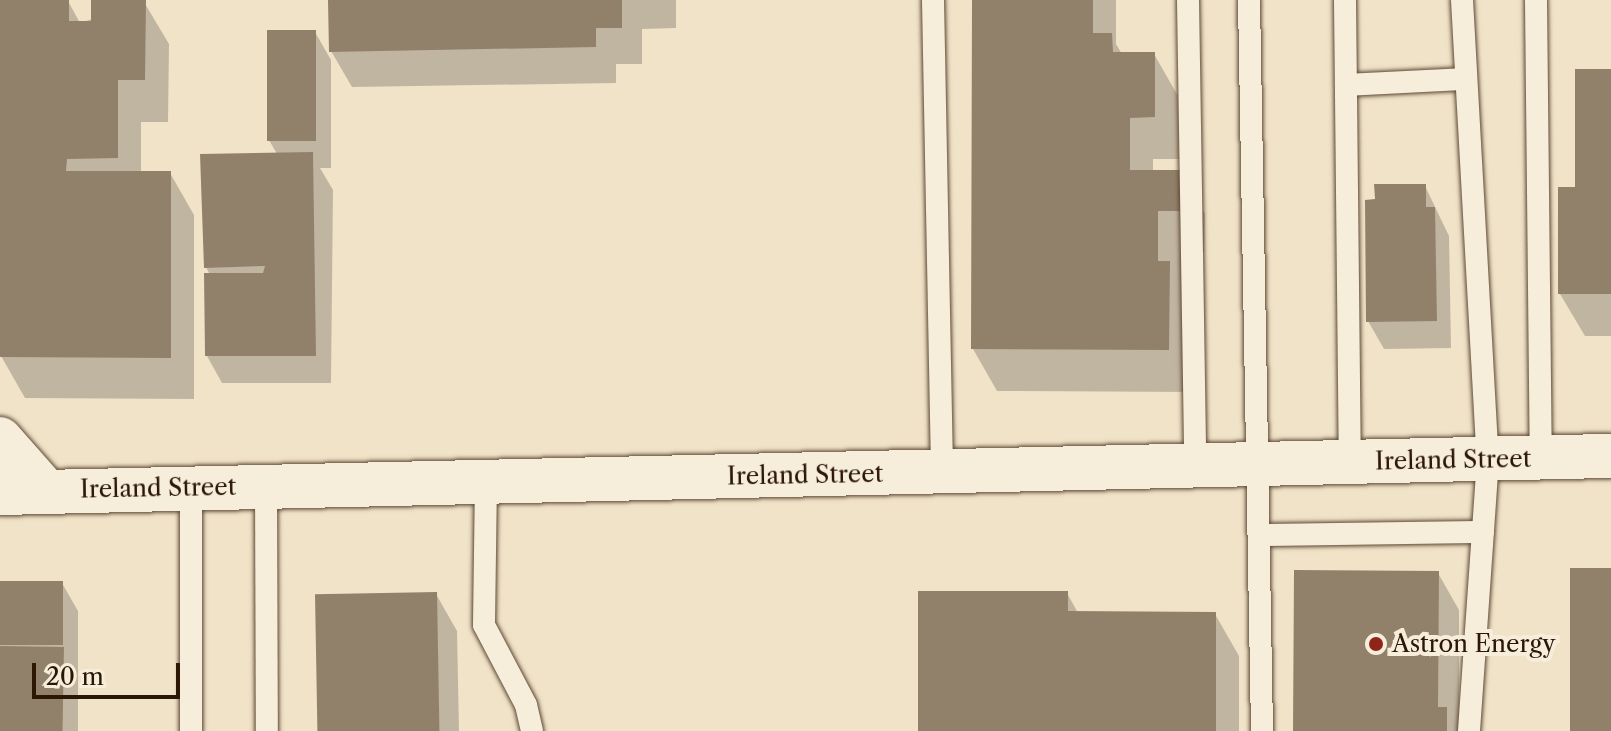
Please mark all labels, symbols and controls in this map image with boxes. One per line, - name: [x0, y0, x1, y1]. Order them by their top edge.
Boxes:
- street label: Ireland Street: [1375, 444, 1531, 476]
- street label: Ireland Street: [727, 459, 883, 491]
- street label: Ireland Street: [80, 472, 236, 504]
- place label: Astron Energy: [1392, 630, 1556, 658]
- marker: Astron Energy: [1367, 635, 1385, 653]
- scale bar: [36, 647, 184, 697]
- text: 20 m: [46, 662, 104, 691]

